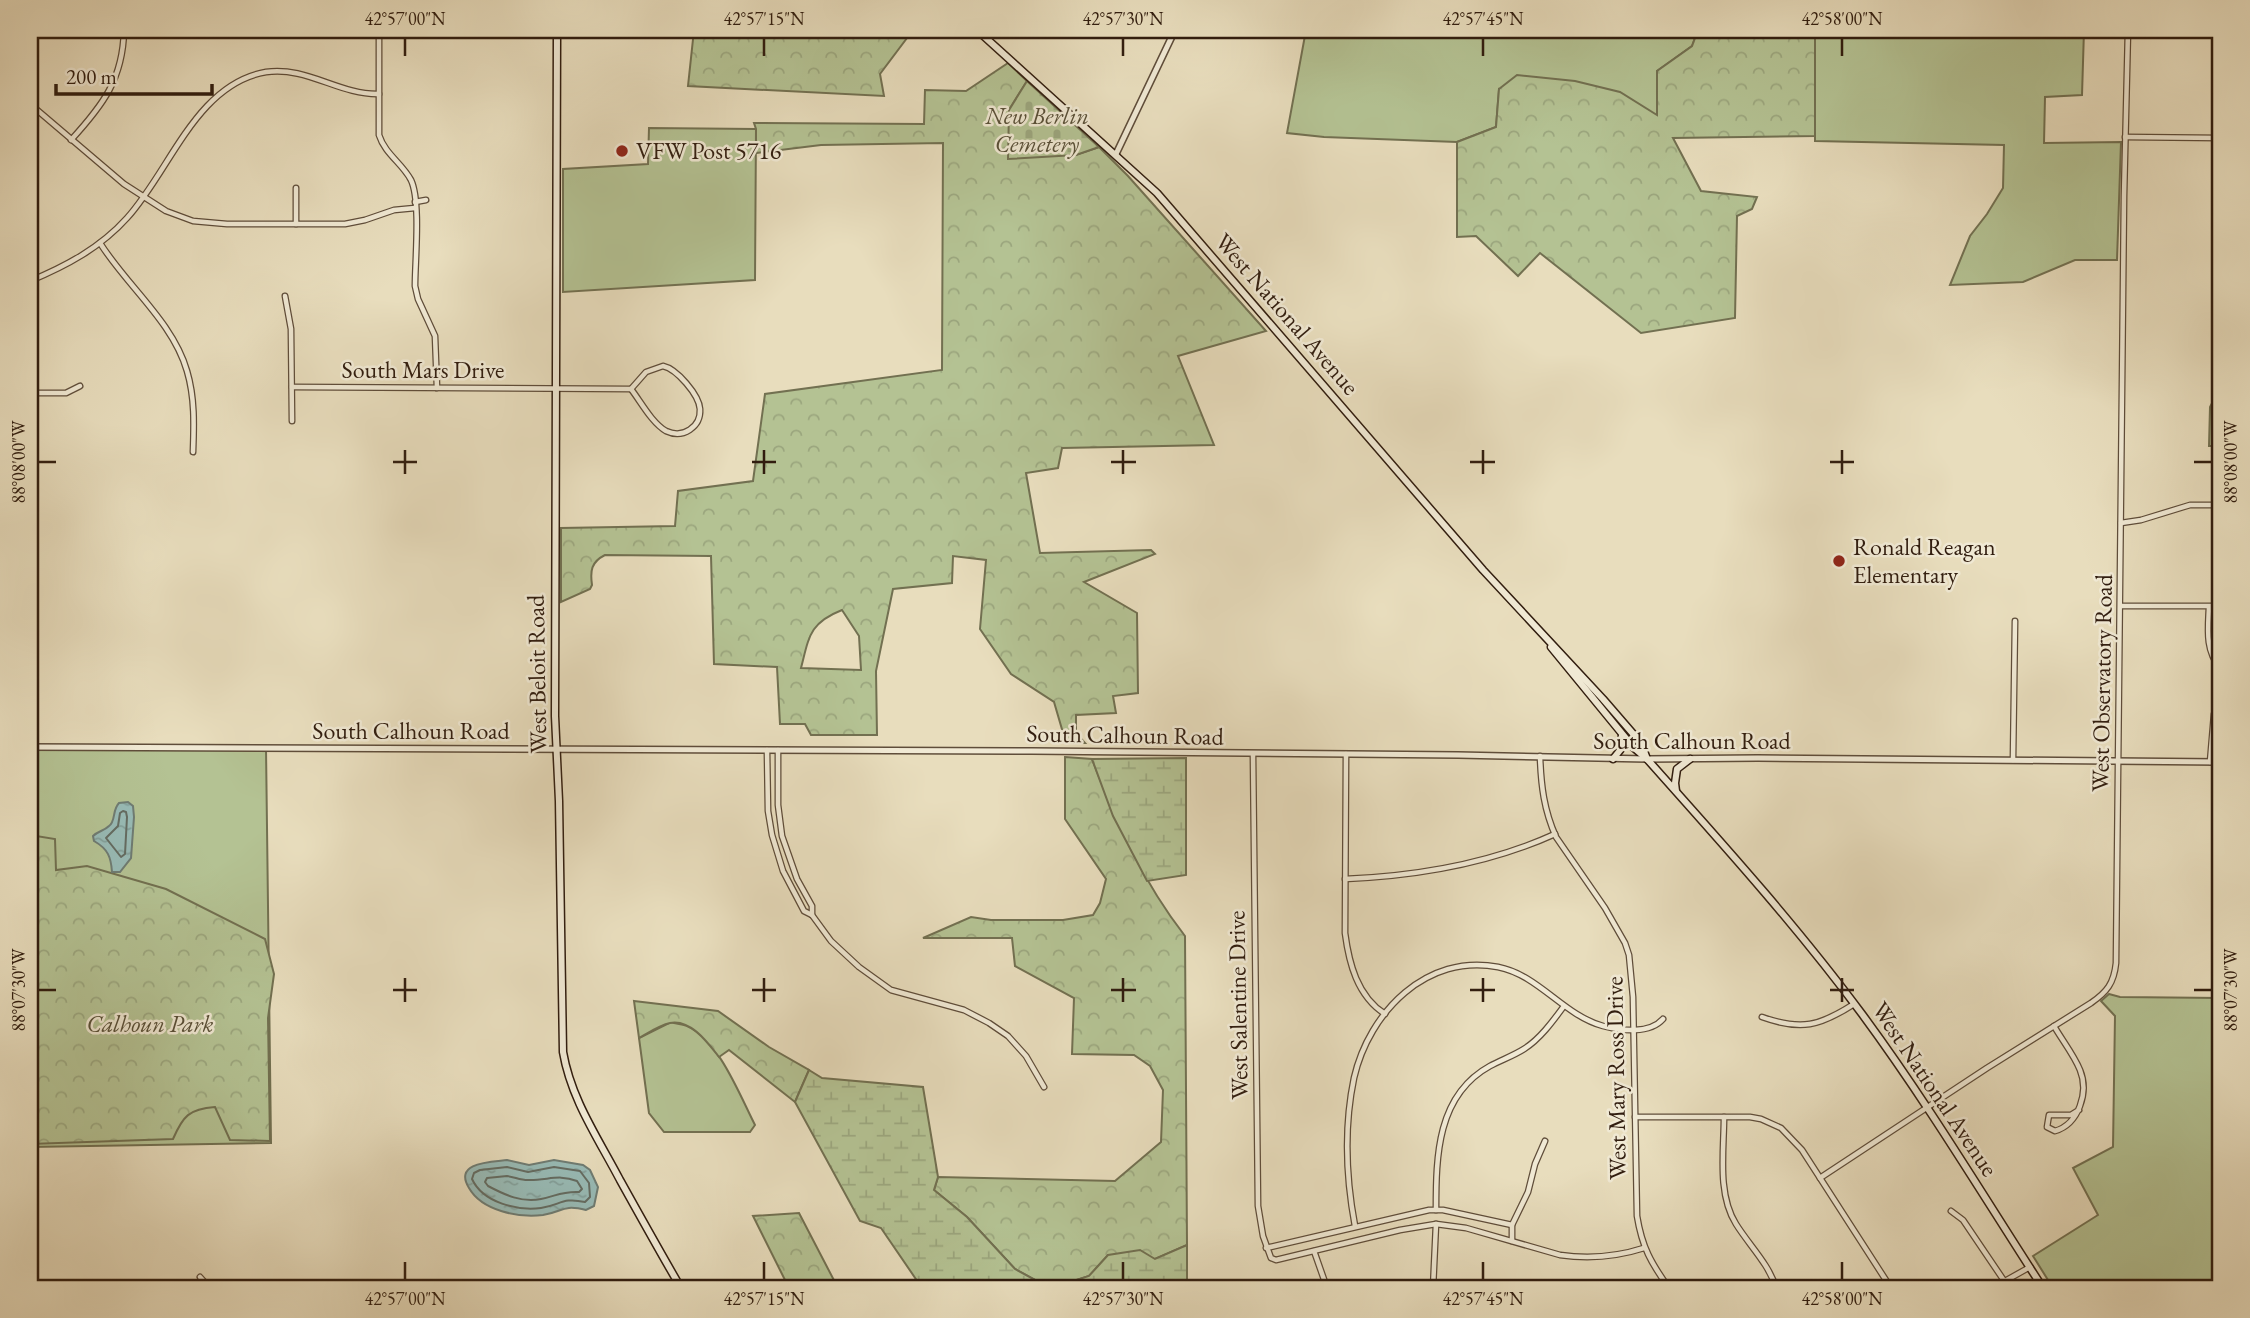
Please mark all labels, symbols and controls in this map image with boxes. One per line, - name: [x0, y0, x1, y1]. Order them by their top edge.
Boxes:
- text: 42°57'00"N: [365, 7, 446, 30]
- text: 42°57'15"N: [724, 7, 805, 30]
- text: 42°57'30"N: [1083, 7, 1164, 30]
- text: 42°57'45"N: [1443, 7, 1524, 30]
- text: 42°58'00"N: [1802, 7, 1883, 30]
- scale bar: [56, 52, 212, 96]
- text: 200 m: [66, 63, 117, 90]
- park label: New Berlin Cemetery: [984, 100, 1089, 159]
- place label: VFW Post 5716: [636, 135, 781, 166]
- marker: VFW Post 5716: [614, 143, 630, 159]
- street label: West National Avenue: [1209, 226, 1366, 401]
- street label: South Mars Drive: [342, 354, 504, 385]
- text: 88°08'00"W: [7, 420, 30, 504]
- text: 88°08'00"W: [2219, 420, 2242, 504]
- place label: Ronald Reagan Elementary: [1853, 531, 1996, 590]
- marker: Ronald Reagan Elementary: [1831, 553, 1847, 569]
- street label: West Observatory Road: [2084, 573, 2119, 792]
- street label: West Beloit Road: [520, 594, 553, 754]
- street label: South Calhoun Road: [312, 715, 511, 746]
- street label: South Calhoun Road: [1026, 717, 1225, 752]
- street label: South Calhoun Road: [1593, 725, 1792, 756]
- street label: West Salentine Drive: [1220, 910, 1255, 1100]
- text: 88°07'30"W: [7, 948, 30, 1032]
- text: 88°07'30"W: [2219, 948, 2242, 1032]
- street label: West Mary Ross Drive: [1598, 976, 1633, 1180]
- street label: West National Avenue: [1865, 995, 2005, 1182]
- park label: Calhoun Park: [87, 1008, 214, 1039]
- text: 42°57'00"N: [365, 1287, 446, 1310]
- text: 42°57'15"N: [724, 1287, 805, 1310]
- text: 42°57'30"N: [1083, 1287, 1164, 1310]
- text: 42°57'45"N: [1443, 1287, 1524, 1310]
- text: 42°58'00"N: [1802, 1287, 1883, 1310]

